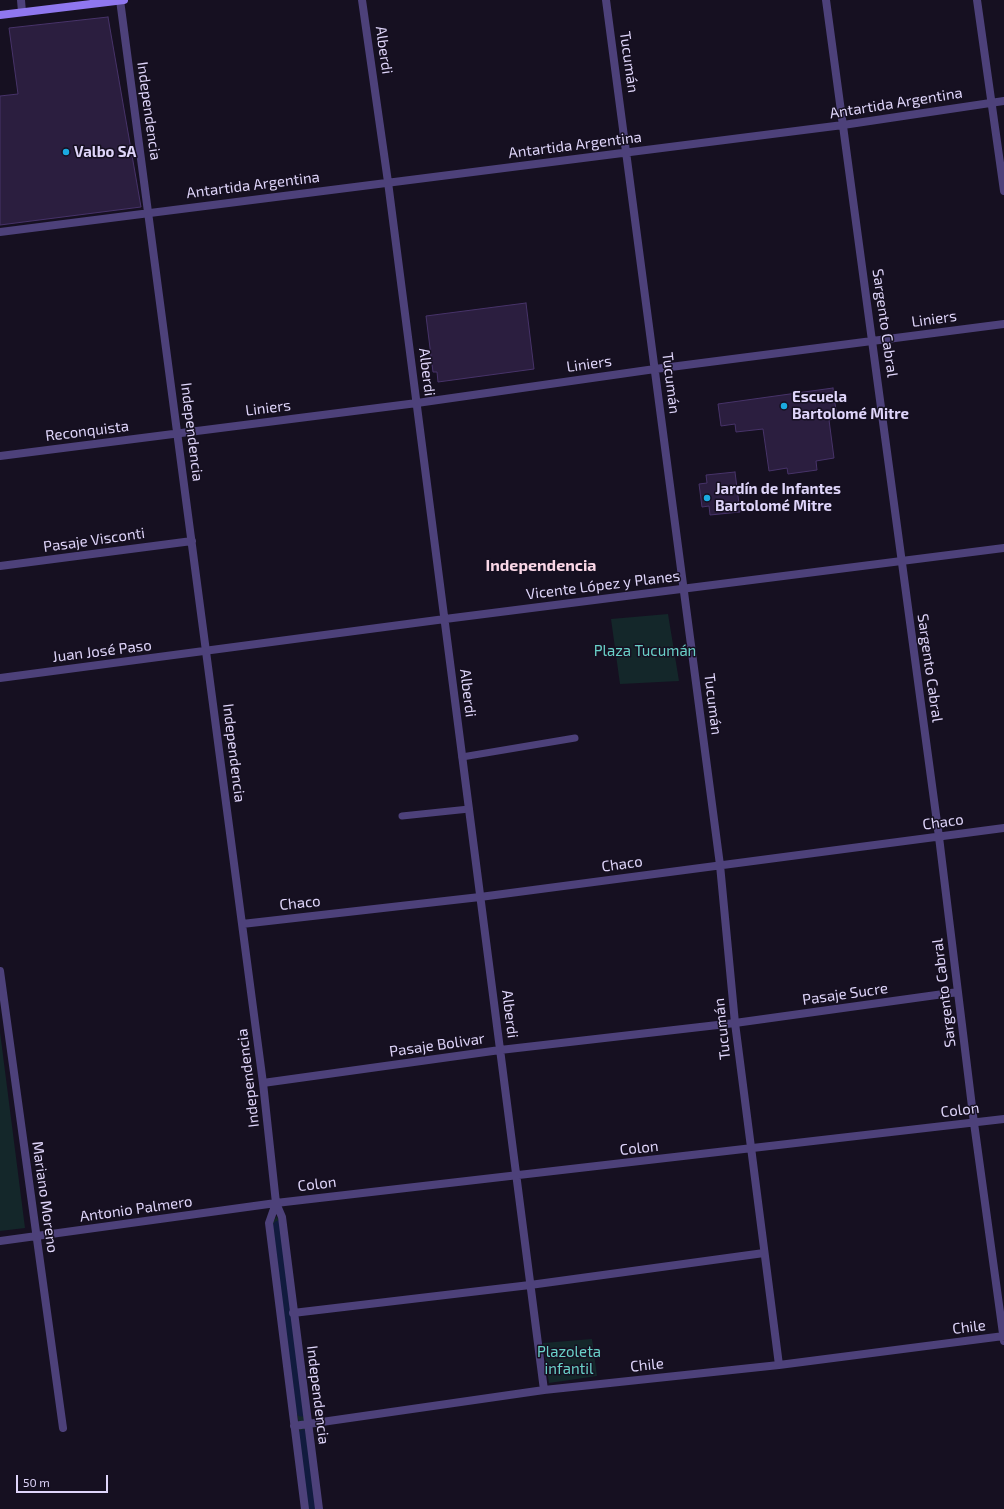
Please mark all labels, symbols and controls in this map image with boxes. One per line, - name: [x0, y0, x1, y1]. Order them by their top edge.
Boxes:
- street label: Alberdi: [372, 25, 396, 75]
- street label: Tucumán: [616, 30, 642, 94]
- street label: Independencia: [133, 61, 165, 161]
- street label: Antartida Argentina: [828, 84, 964, 122]
- street label: Antartida Argentina: [507, 128, 643, 162]
- place label: Valbo SA: [74, 143, 136, 161]
- marker: Valbo SA: [61, 147, 71, 157]
- street label: Antartida Argentina: [185, 168, 321, 202]
- street label: Sargento Cabral: [868, 268, 902, 378]
- street label: Liniers: [910, 307, 958, 331]
- street label: Alberdi: [415, 347, 439, 397]
- street label: Tucumán: [658, 351, 684, 415]
- street label: Liniers: [565, 352, 613, 376]
- street label: Independencia: [177, 382, 207, 482]
- place label: Escuela Bartolomé Mitre: [792, 388, 909, 423]
- street label: Liniers: [244, 396, 292, 420]
- marker: Escuela Bartolomé Mitre: [779, 401, 789, 411]
- street label: Reconquista: [44, 417, 130, 445]
- place label: Jardín de Infantes Bartolomé Mitre: [715, 480, 841, 515]
- marker: Jardín de Infantes Bartolomé Mitre: [702, 493, 712, 503]
- street label: Pasaje Visconti: [42, 524, 146, 556]
- district label: Independencia: [486, 556, 596, 576]
- street label: Vicente López y Planes: [525, 567, 681, 603]
- street label: Sargento Cabral: [913, 613, 947, 723]
- street label: Juan José Paso: [51, 636, 153, 666]
- park label: Plaza Tucumán: [594, 642, 696, 660]
- street label: Alberdi: [456, 668, 480, 718]
- street label: Tucumán: [700, 672, 726, 736]
- street label: Independencia: [219, 703, 249, 803]
- street label: Chaco: [921, 810, 965, 834]
- street label: Chaco: [600, 852, 644, 876]
- street label: Chaco: [279, 892, 321, 914]
- street label: Sargento Cabral: [928, 938, 960, 1048]
- street label: Pasaje Sucre: [801, 979, 889, 1009]
- street label: Alberdi: [498, 989, 522, 1039]
- street label: Tucumán: [710, 997, 734, 1061]
- street label: Independencia: [233, 1028, 263, 1128]
- street label: Pasaje Bolivar: [388, 1029, 486, 1061]
- street label: Colon: [940, 1099, 980, 1121]
- street label: Colon: [619, 1137, 659, 1159]
- street label: Mariano Moreno: [28, 1140, 62, 1254]
- street label: Colon: [297, 1173, 337, 1195]
- street label: Antonio Palmero: [79, 1192, 193, 1226]
- street label: Chile: [951, 1316, 987, 1338]
- park label: Plazoleta infantil: [537, 1343, 601, 1378]
- street label: Independencia: [303, 1345, 333, 1445]
- street label: Chile: [629, 1354, 665, 1376]
- scale bar: [18, 1467, 110, 1493]
- text: 50 m: [23, 1475, 50, 1489]

